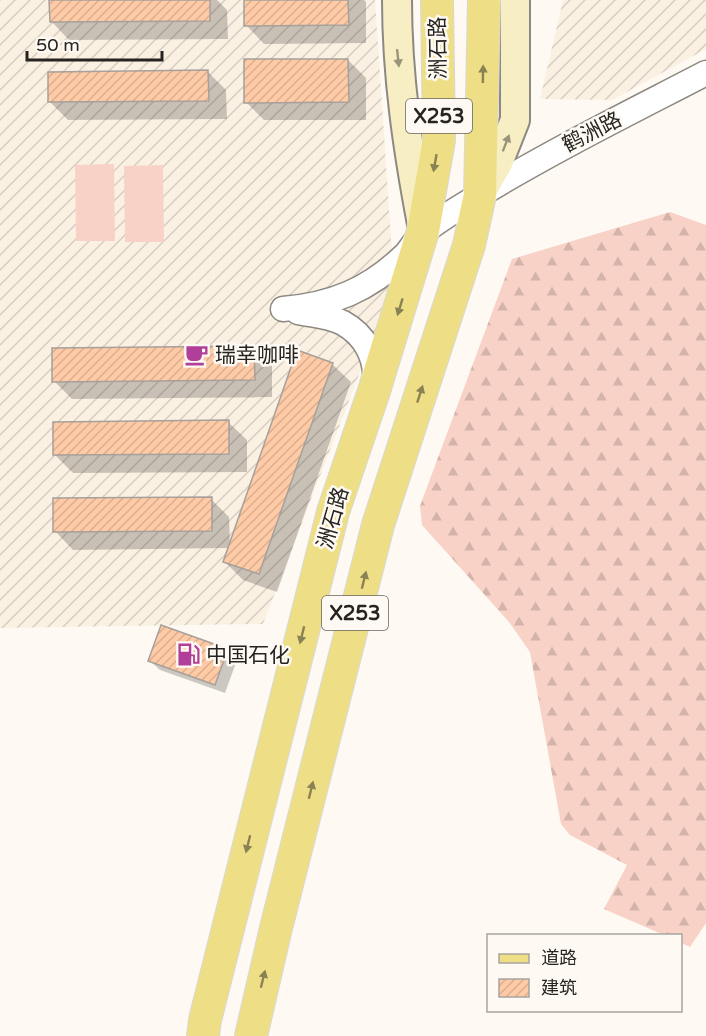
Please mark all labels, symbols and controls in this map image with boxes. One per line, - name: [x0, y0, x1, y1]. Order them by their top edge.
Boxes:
- street label: 洲石路: [425, 16, 452, 80]
- scale bar: [27, 24, 162, 62]
- text: 50 m: [36, 34, 80, 56]
- one-way arrow: [393, 49, 403, 68]
- one-way arrow: [478, 65, 487, 84]
- road number: X253: [406, 99, 472, 133]
- street label: 鹤洲路: [558, 107, 626, 158]
- one-way arrow: [501, 134, 511, 152]
- one-way arrow: [430, 154, 439, 173]
- one-way arrow: [395, 298, 404, 316]
- cafe icon: 瑞幸咖啡: [184, 342, 210, 368]
- place label: 瑞幸咖啡: [215, 343, 299, 368]
- one-way arrow: [416, 385, 426, 403]
- street label: 洲石路: [313, 484, 354, 552]
- one-way arrow: [359, 571, 369, 590]
- road number: X253: [322, 596, 388, 630]
- one-way arrow: [296, 625, 306, 644]
- fuel station icon: 中国石化: [175, 642, 201, 668]
- place label: 中国石化: [206, 643, 290, 668]
- one-way arrow: [306, 781, 316, 799]
- one-way arrow: [243, 835, 253, 853]
- legend: [487, 934, 682, 1012]
- text: 道路: [541, 947, 577, 969]
- one-way arrow: [259, 970, 269, 988]
- text: 建筑: [541, 977, 577, 999]

